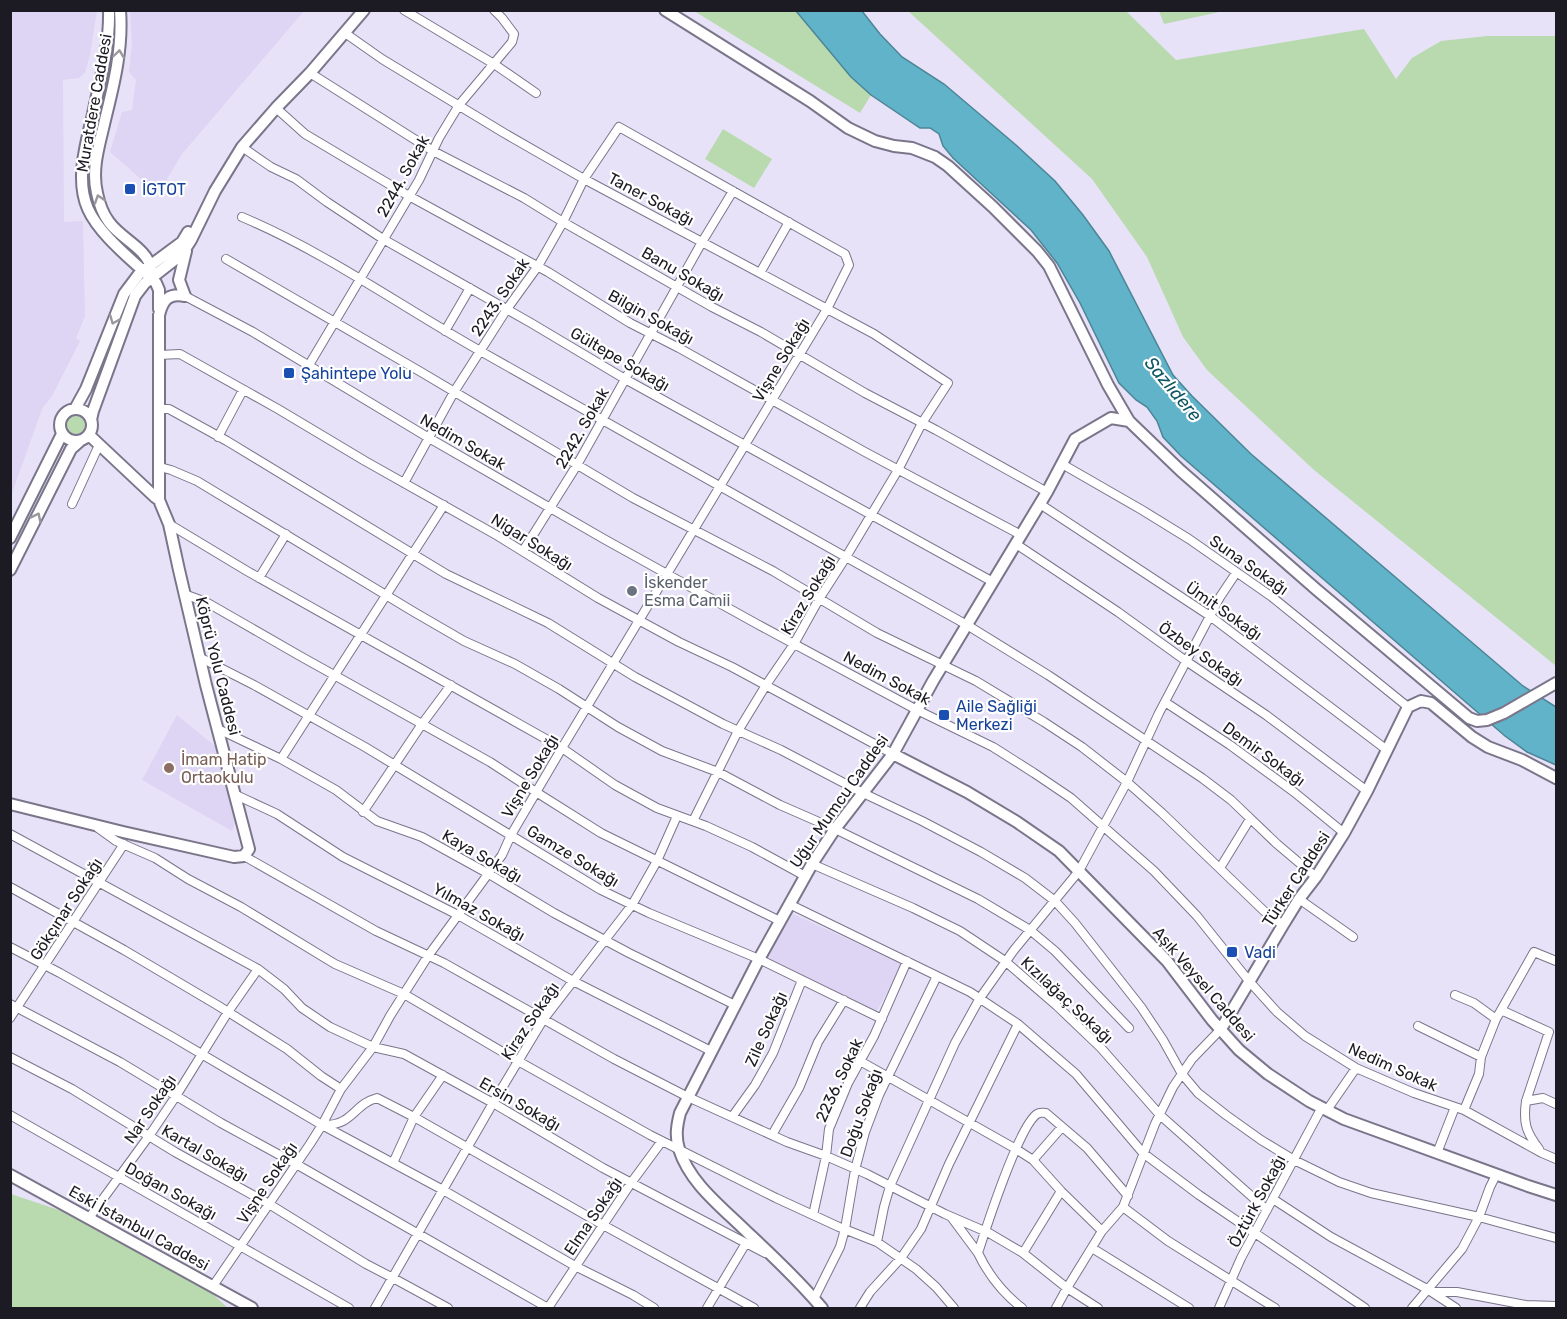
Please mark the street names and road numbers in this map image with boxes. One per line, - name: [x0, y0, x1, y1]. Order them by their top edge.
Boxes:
- street label: Muratdere Caddesi: [72, 32, 116, 174]
- street label: 2244. Sokak: [373, 131, 434, 220]
- street label: Taner Sokağı: [605, 168, 697, 230]
- street label: Banu Sokağı: [638, 243, 728, 305]
- street label: 2243. Sokak: [467, 254, 534, 340]
- street label: Bilgin Sokağı: [605, 286, 697, 348]
- street label: Vişne Sokağı: [749, 315, 813, 405]
- street label: Gültepe Sokağı: [567, 323, 673, 395]
- street label: 2242. Sokak: [551, 384, 613, 472]
- street label: Nedim Sokak: [417, 410, 510, 475]
- street label: Nigar Sokağı: [488, 509, 576, 575]
- street label: Suna Sokağı: [1206, 531, 1292, 599]
- street label: Kiraz Sokağı: [777, 552, 839, 638]
- street label: Ümit Sokağı: [1182, 578, 1266, 644]
- street label: Köprü Yolu Caddesi: [192, 595, 244, 737]
- street label: Özbey Sokağı: [1155, 618, 1247, 690]
- street label: Nedim Sokak: [840, 647, 934, 709]
- street label: Demir Sokağı: [1219, 718, 1309, 790]
- street label: Vişne Sokağı: [498, 731, 562, 821]
- street label: Uğur Mumcu Caddesi: [786, 731, 892, 871]
- street label: Gamze Sokağı: [523, 821, 623, 891]
- street label: Kaya Sokağı: [439, 826, 525, 886]
- street label: Türker Caddesi: [1258, 828, 1334, 930]
- street label: Gökçınar Sokağı: [26, 854, 106, 964]
- street label: Yılmaz Sokağı: [430, 879, 528, 945]
- street label: Aşık Veysel Caddesi: [1149, 923, 1259, 1045]
- street label: Kızılağaç Sokağı: [1017, 953, 1117, 1047]
- street label: Kiraz Sokağı: [497, 978, 563, 1064]
- street label: Zile Sokağı: [741, 989, 791, 1069]
- street label: 2236. Sokak: [811, 1034, 867, 1125]
- street label: Nedim Sokak: [1345, 1039, 1441, 1095]
- street label: Doğu Sokağı: [836, 1066, 886, 1160]
- street label: Nar Sokağı: [120, 1071, 180, 1147]
- street label: Ersin Sokağı: [476, 1073, 564, 1135]
- street label: Kartal Sokağı: [158, 1121, 252, 1185]
- street label: Vişne Sokağı: [233, 1139, 301, 1227]
- street label: Öztürk Sokağı: [1225, 1151, 1289, 1251]
- street label: Doğan Sokağı: [122, 1158, 220, 1224]
- street label: Elma Sokağı: [560, 1173, 626, 1259]
- street label: Eski İstanbul Caddesi: [65, 1181, 213, 1275]

